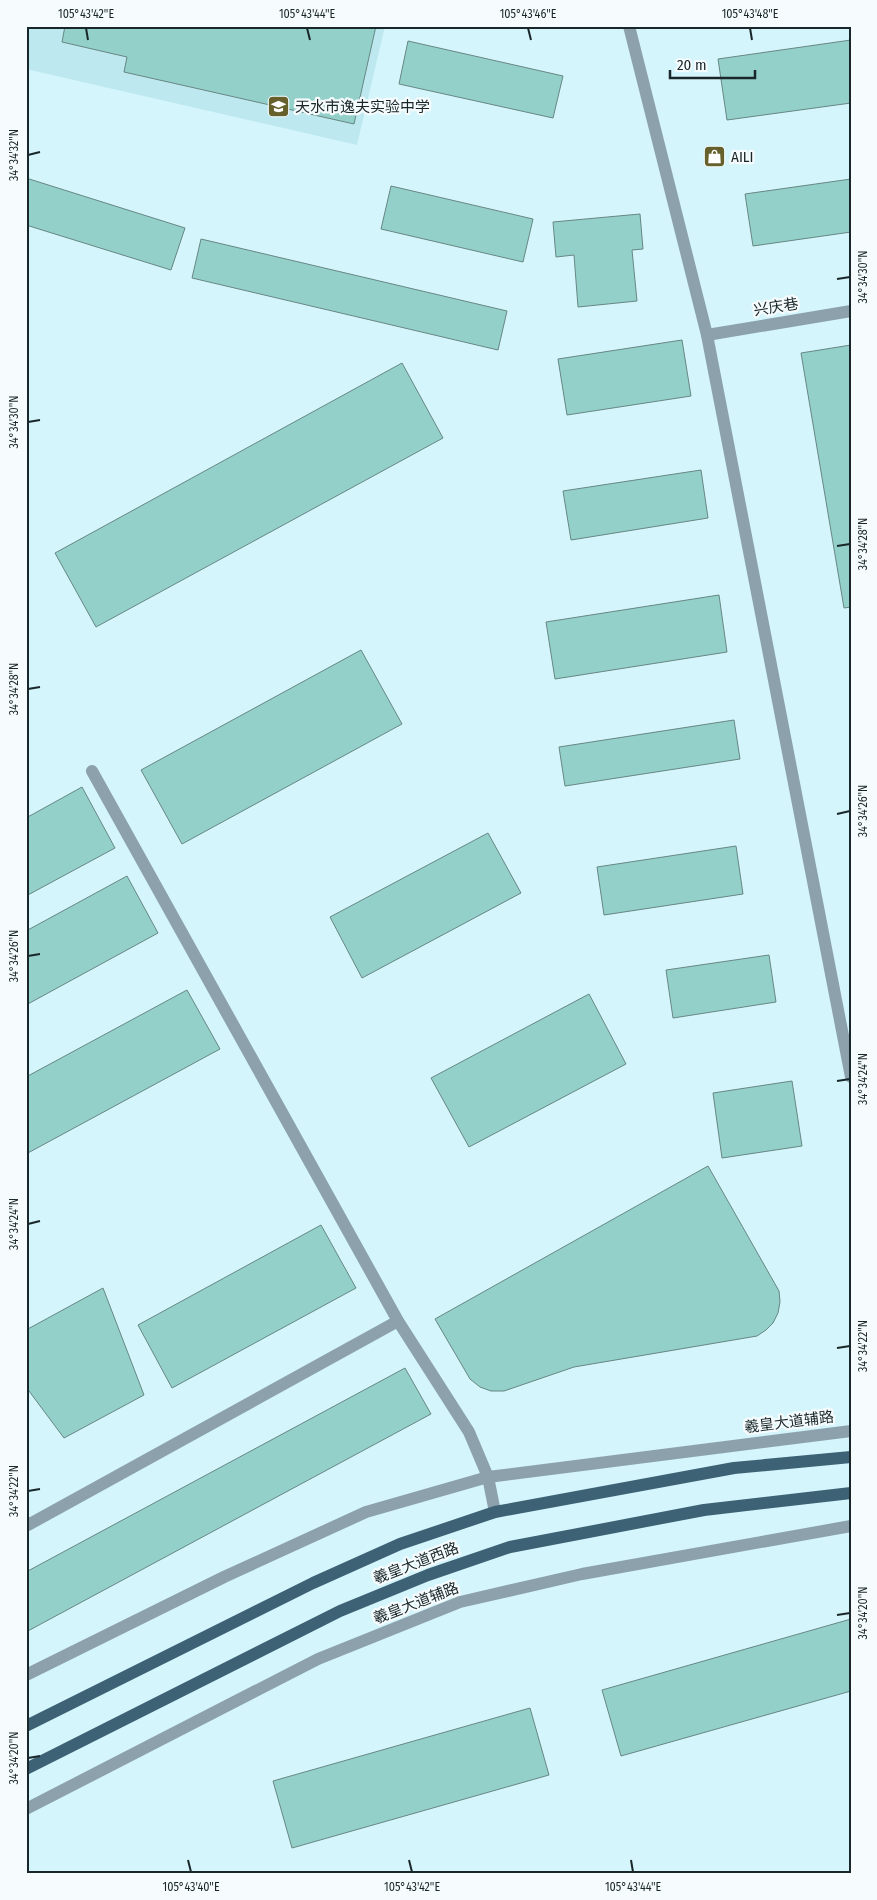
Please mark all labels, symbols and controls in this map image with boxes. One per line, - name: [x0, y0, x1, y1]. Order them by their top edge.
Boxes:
- text: 105°43'42"E: [58, 7, 114, 21]
- text: 105°43'44"E: [279, 7, 335, 21]
- text: 105°43'46"E: [500, 7, 557, 21]
- text: 105°43'48"E: [722, 7, 779, 21]
- scale bar: [670, 48, 754, 80]
- text: 20 m: [677, 56, 707, 74]
- school or university icon: 天水市逸夫实验中学: [267, 95, 291, 119]
- place label: 天水市逸夫实验中学: [295, 98, 430, 116]
- text: 34°34'32"N: [7, 129, 21, 181]
- shop icon: AILI: [703, 145, 727, 169]
- place label: AILI: [731, 148, 753, 166]
- text: 34°34'30"N: [856, 250, 870, 304]
- street label: 兴庆巷: [752, 295, 800, 319]
- text: 34°34'30"N: [7, 395, 21, 449]
- text: 34°34'28"N: [856, 518, 870, 570]
- text: 34°34'28"N: [7, 663, 21, 715]
- text: 34°34'26"N: [856, 785, 870, 837]
- text: 34°34'26"N: [7, 930, 21, 982]
- text: 34°34'24"N: [856, 1053, 870, 1105]
- text: 34°34'24"N: [7, 1198, 21, 1250]
- text: 34°34'22"N: [856, 1320, 870, 1372]
- street label: 羲皇大道辅路: [743, 1408, 835, 1436]
- text: 34°34'22"N: [7, 1465, 21, 1517]
- street label: 羲皇大道西路: [371, 1538, 461, 1588]
- street label: 羲皇大道辅路: [371, 1578, 461, 1628]
- text: 34°34'20"N: [856, 1586, 870, 1640]
- text: 34°34'20"N: [7, 1731, 21, 1785]
- text: 105°43'40"E: [162, 1880, 220, 1894]
- text: 105°43'42"E: [384, 1880, 440, 1894]
- text: 105°43'44"E: [605, 1880, 661, 1894]

